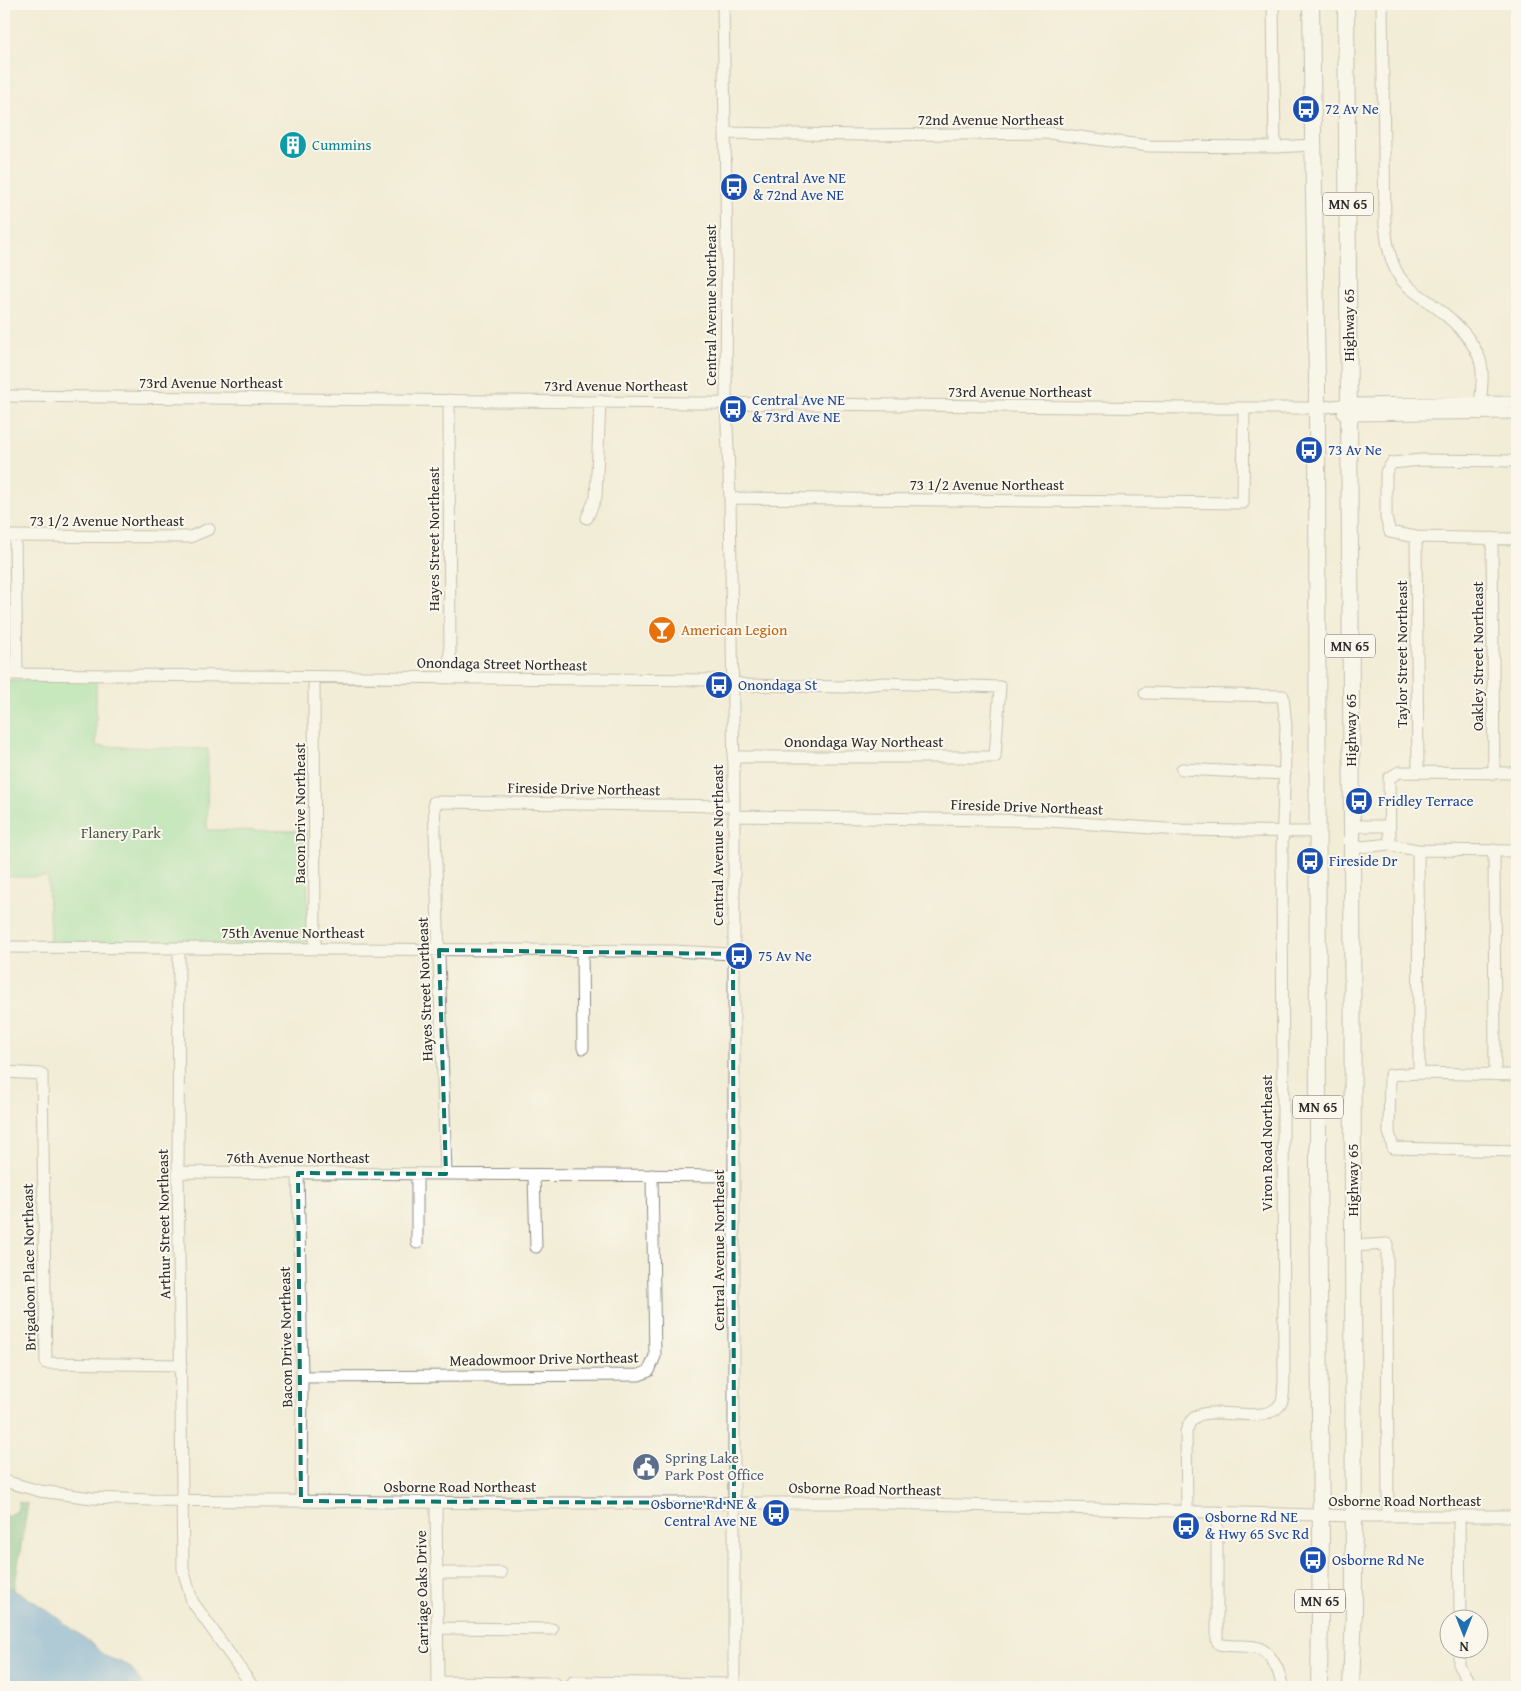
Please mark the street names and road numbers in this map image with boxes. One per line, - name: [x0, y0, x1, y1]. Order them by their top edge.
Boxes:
- street label: 72nd Avenue Northeast: [918, 109, 1065, 130]
- road number: MN 65: [1323, 192, 1373, 215]
- street label: Central Avenue Northeast: [700, 223, 721, 386]
- street label: Highway 65: [1338, 289, 1359, 361]
- street label: 73rd Avenue Northeast: [139, 372, 284, 393]
- street label: 73rd Avenue Northeast: [544, 375, 689, 396]
- street label: 73rd Avenue Northeast: [948, 381, 1093, 402]
- street label: Hayes Street Northeast: [423, 466, 444, 611]
- street label: 73 1/2 Avenue Northeast: [910, 474, 1065, 495]
- street label: 73 1/2 Avenue Northeast: [30, 510, 185, 531]
- street label: Taylor Street Northeast: [1391, 579, 1412, 728]
- street label: Oakley Street Northeast: [1467, 580, 1488, 731]
- road number: MN 65: [1325, 634, 1375, 658]
- street label: Onondaga Street Northeast: [417, 652, 588, 675]
- street label: Highway 65: [1340, 694, 1361, 766]
- street label: Onondaga Way Northeast: [784, 731, 944, 752]
- street label: Bacon Drive Northeast: [289, 742, 310, 884]
- street label: Central Avenue Northeast: [707, 763, 728, 926]
- street label: Fireside Drive Northeast: [507, 777, 661, 800]
- street label: Fireside Drive Northeast: [950, 793, 1104, 820]
- street label: Hayes Street Northeast: [411, 916, 438, 1062]
- street label: 75th Avenue Northeast: [221, 922, 365, 943]
- street label: Viron Road Northeast: [1256, 1074, 1277, 1211]
- road number: MN 65: [1293, 1096, 1343, 1118]
- street label: Highway 65: [1342, 1144, 1363, 1216]
- street label: 76th Avenue Northeast: [226, 1147, 370, 1168]
- street label: Arthur Street Northeast: [152, 1148, 175, 1299]
- street label: Central Avenue Northeast: [708, 1168, 729, 1331]
- street label: Brigadoon Place Northeast: [17, 1182, 40, 1351]
- street label: Bacon Drive Northeast: [274, 1265, 297, 1408]
- street label: Meadowmoor Drive Northeast: [449, 1346, 639, 1371]
- street label: Osborne Road Northeast: [384, 1476, 537, 1497]
- street label: Osborne Road Northeast: [788, 1477, 942, 1500]
- street label: Osborne Road Northeast: [1329, 1490, 1482, 1511]
- street label: Carriage Oaks Drive: [410, 1530, 433, 1654]
- road number: MN 65: [1295, 1590, 1345, 1612]

